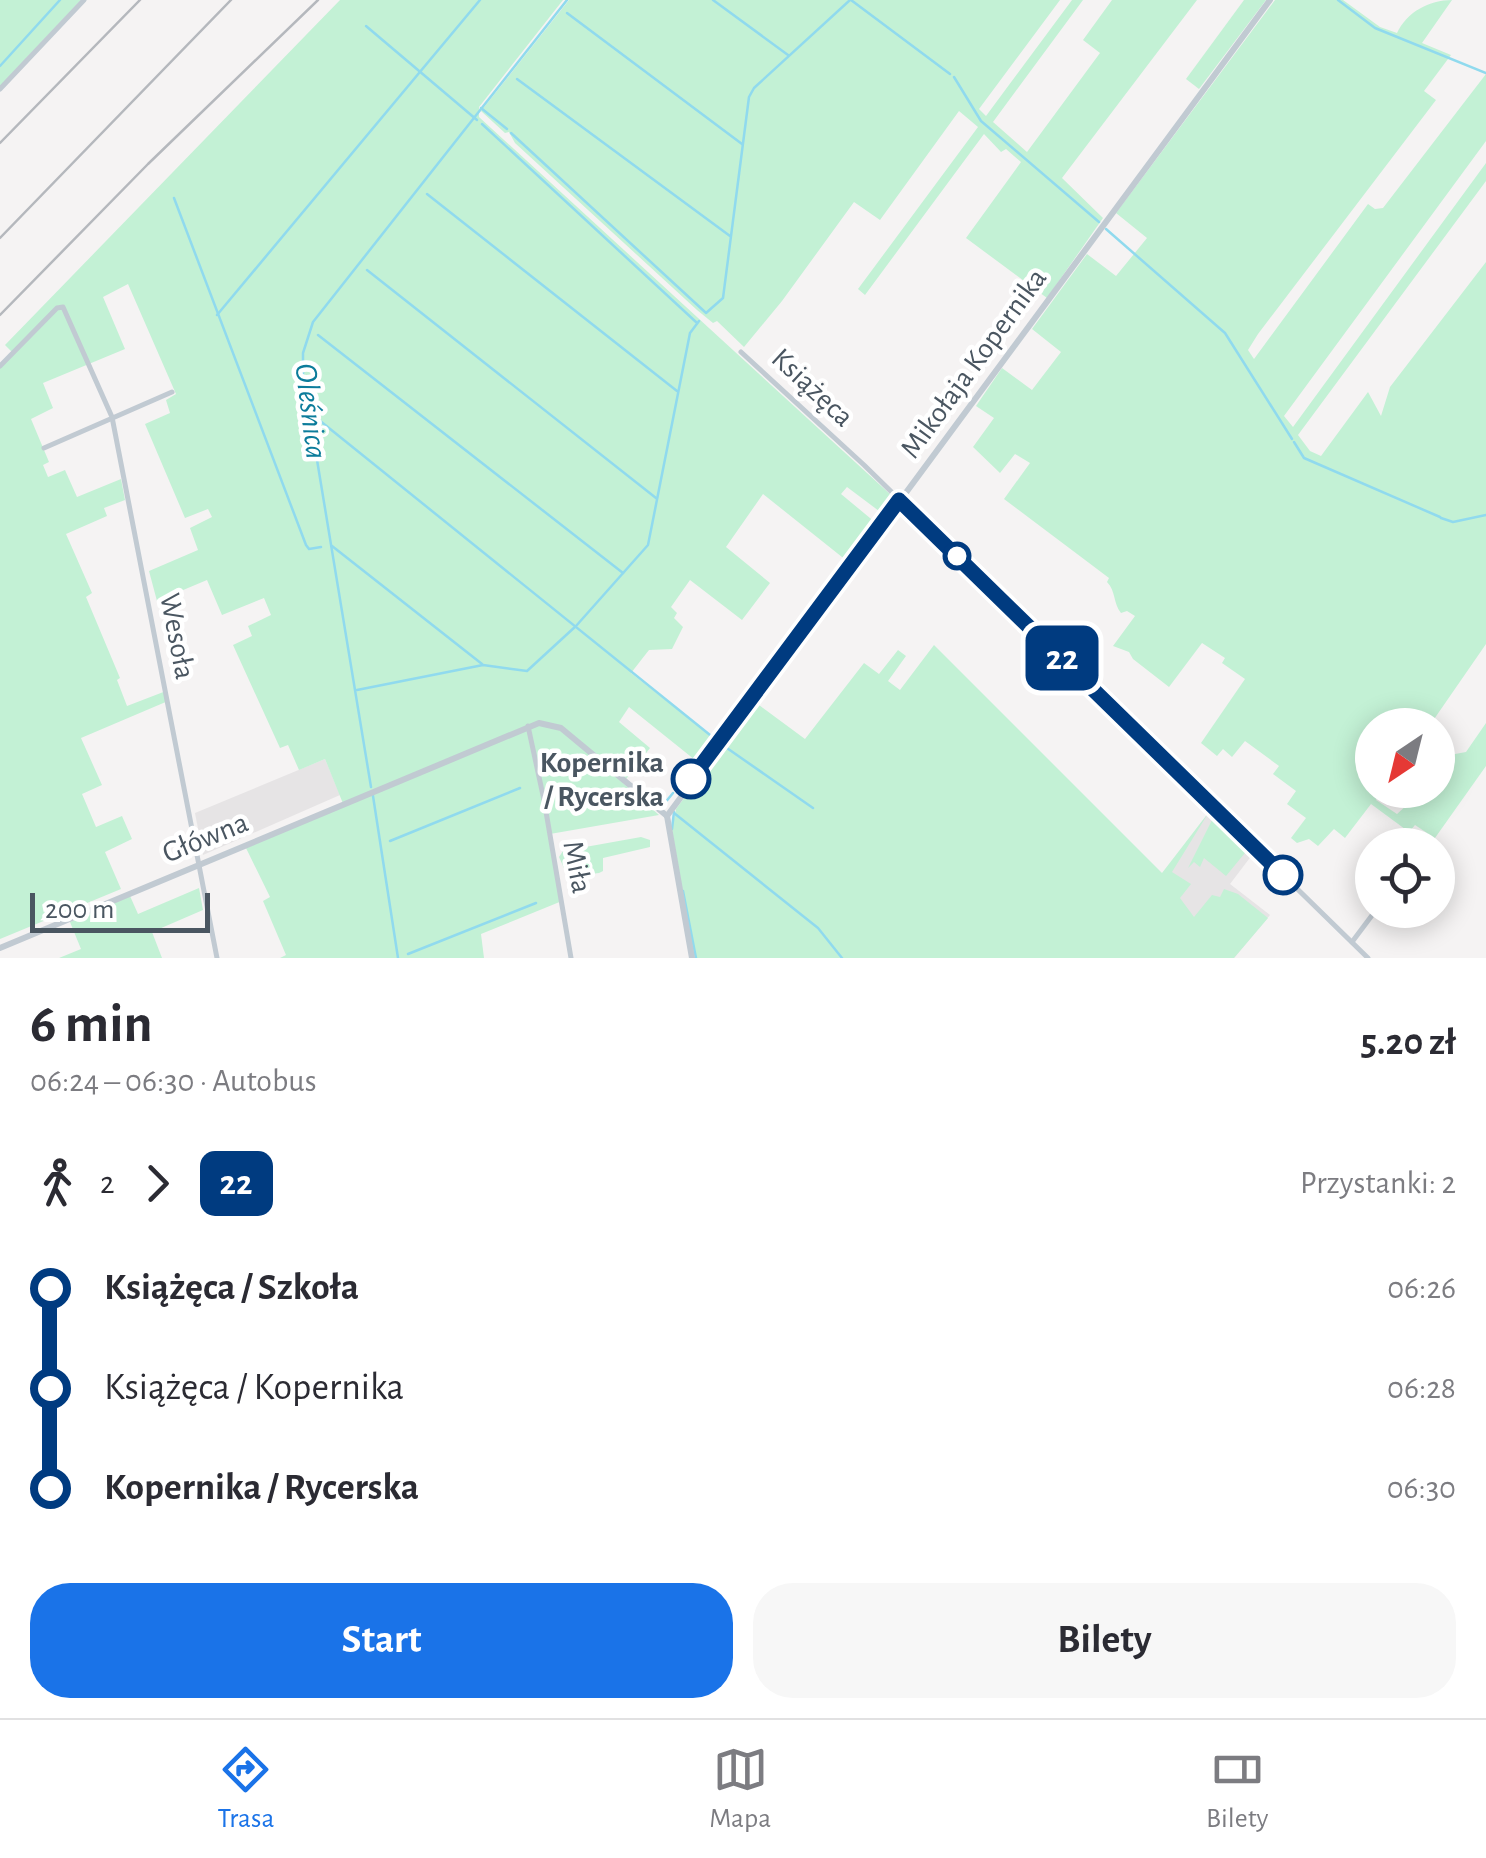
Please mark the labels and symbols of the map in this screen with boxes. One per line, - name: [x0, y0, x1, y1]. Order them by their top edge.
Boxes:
- street label: Mikołaja Kopernika: [895, 263, 1052, 464]
- street label: Książęca: [766, 343, 859, 433]
- water label: Oleśnica: [289, 361, 333, 461]
- unlabelled marker: [944, 543, 970, 569]
- street label: Wesoła: [154, 591, 200, 682]
- line badge: 22: [1017, 626, 1107, 690]
- north arrow: [1355, 708, 1455, 808]
- place label: Kopernika / Rycerska: [540, 748, 664, 812]
- marker: Kopernika / Rycerska: [672, 760, 710, 798]
- street label: Główna: [158, 807, 253, 869]
- street label: Miła: [557, 839, 597, 896]
- unlabelled marker: [1264, 856, 1302, 894]
- scale bar: [30, 888, 210, 933]

